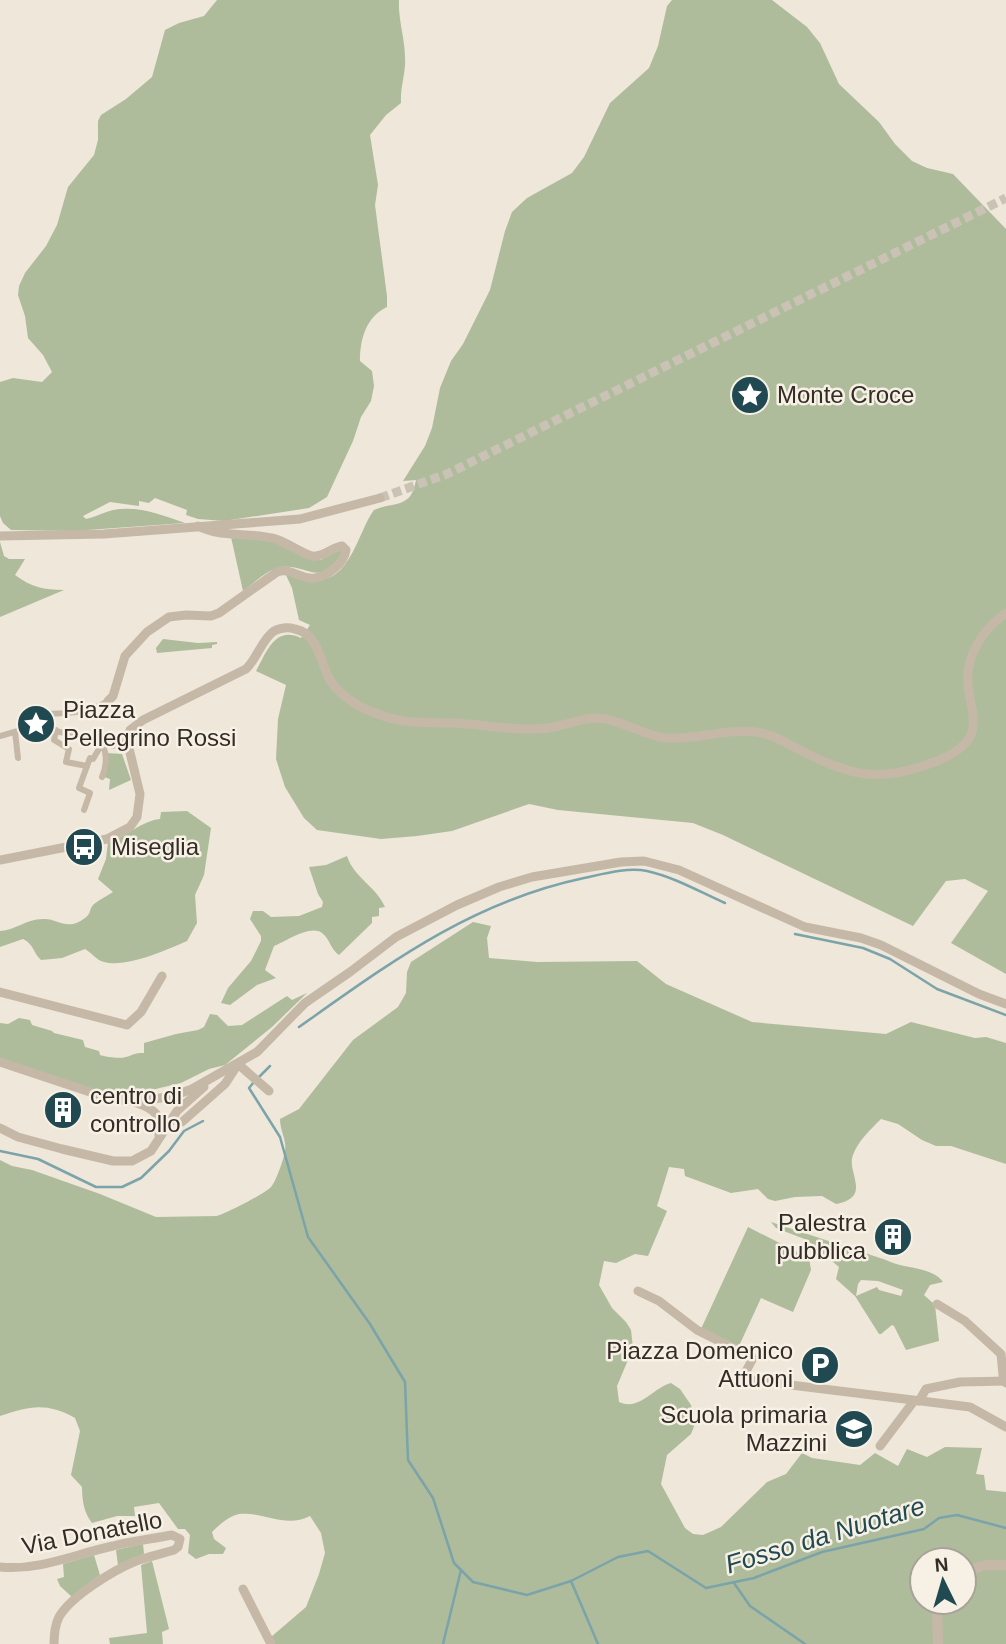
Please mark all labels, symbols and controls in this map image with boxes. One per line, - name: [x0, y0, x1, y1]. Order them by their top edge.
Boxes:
- place icon: Monte Croce: [729, 374, 771, 416]
- place label: Monte Croce: [777, 381, 914, 408]
- place label: Piazza Pellegrino Rossi: [63, 696, 236, 751]
- place icon: Piazza Pellegrino Rossi: [15, 703, 57, 745]
- bus stop icon: Miseglia: [63, 826, 105, 868]
- place label: Miseglia: [111, 833, 200, 860]
- place label: centro di controllo: [90, 1082, 182, 1137]
- building icon: centro di controllo: [42, 1089, 84, 1131]
- place label: Palestra pubblica: [777, 1209, 867, 1264]
- building icon: Palestra pubblica: [872, 1216, 914, 1258]
- place label: Piazza Domenico Attuoni: [606, 1337, 793, 1392]
- parking icon: Piazza Domenico Attuoni: [799, 1344, 841, 1386]
- place label: Scuola primaria Mazzini: [660, 1401, 828, 1456]
- school or university icon: Scuola primaria Mazzini: [833, 1408, 875, 1450]
- water label: Fosso da Nuotare: [722, 1490, 928, 1580]
- street label: Via Donatello: [19, 1506, 164, 1559]
- north arrow: [908, 1546, 978, 1616]
- text: N: [934, 1554, 949, 1576]

